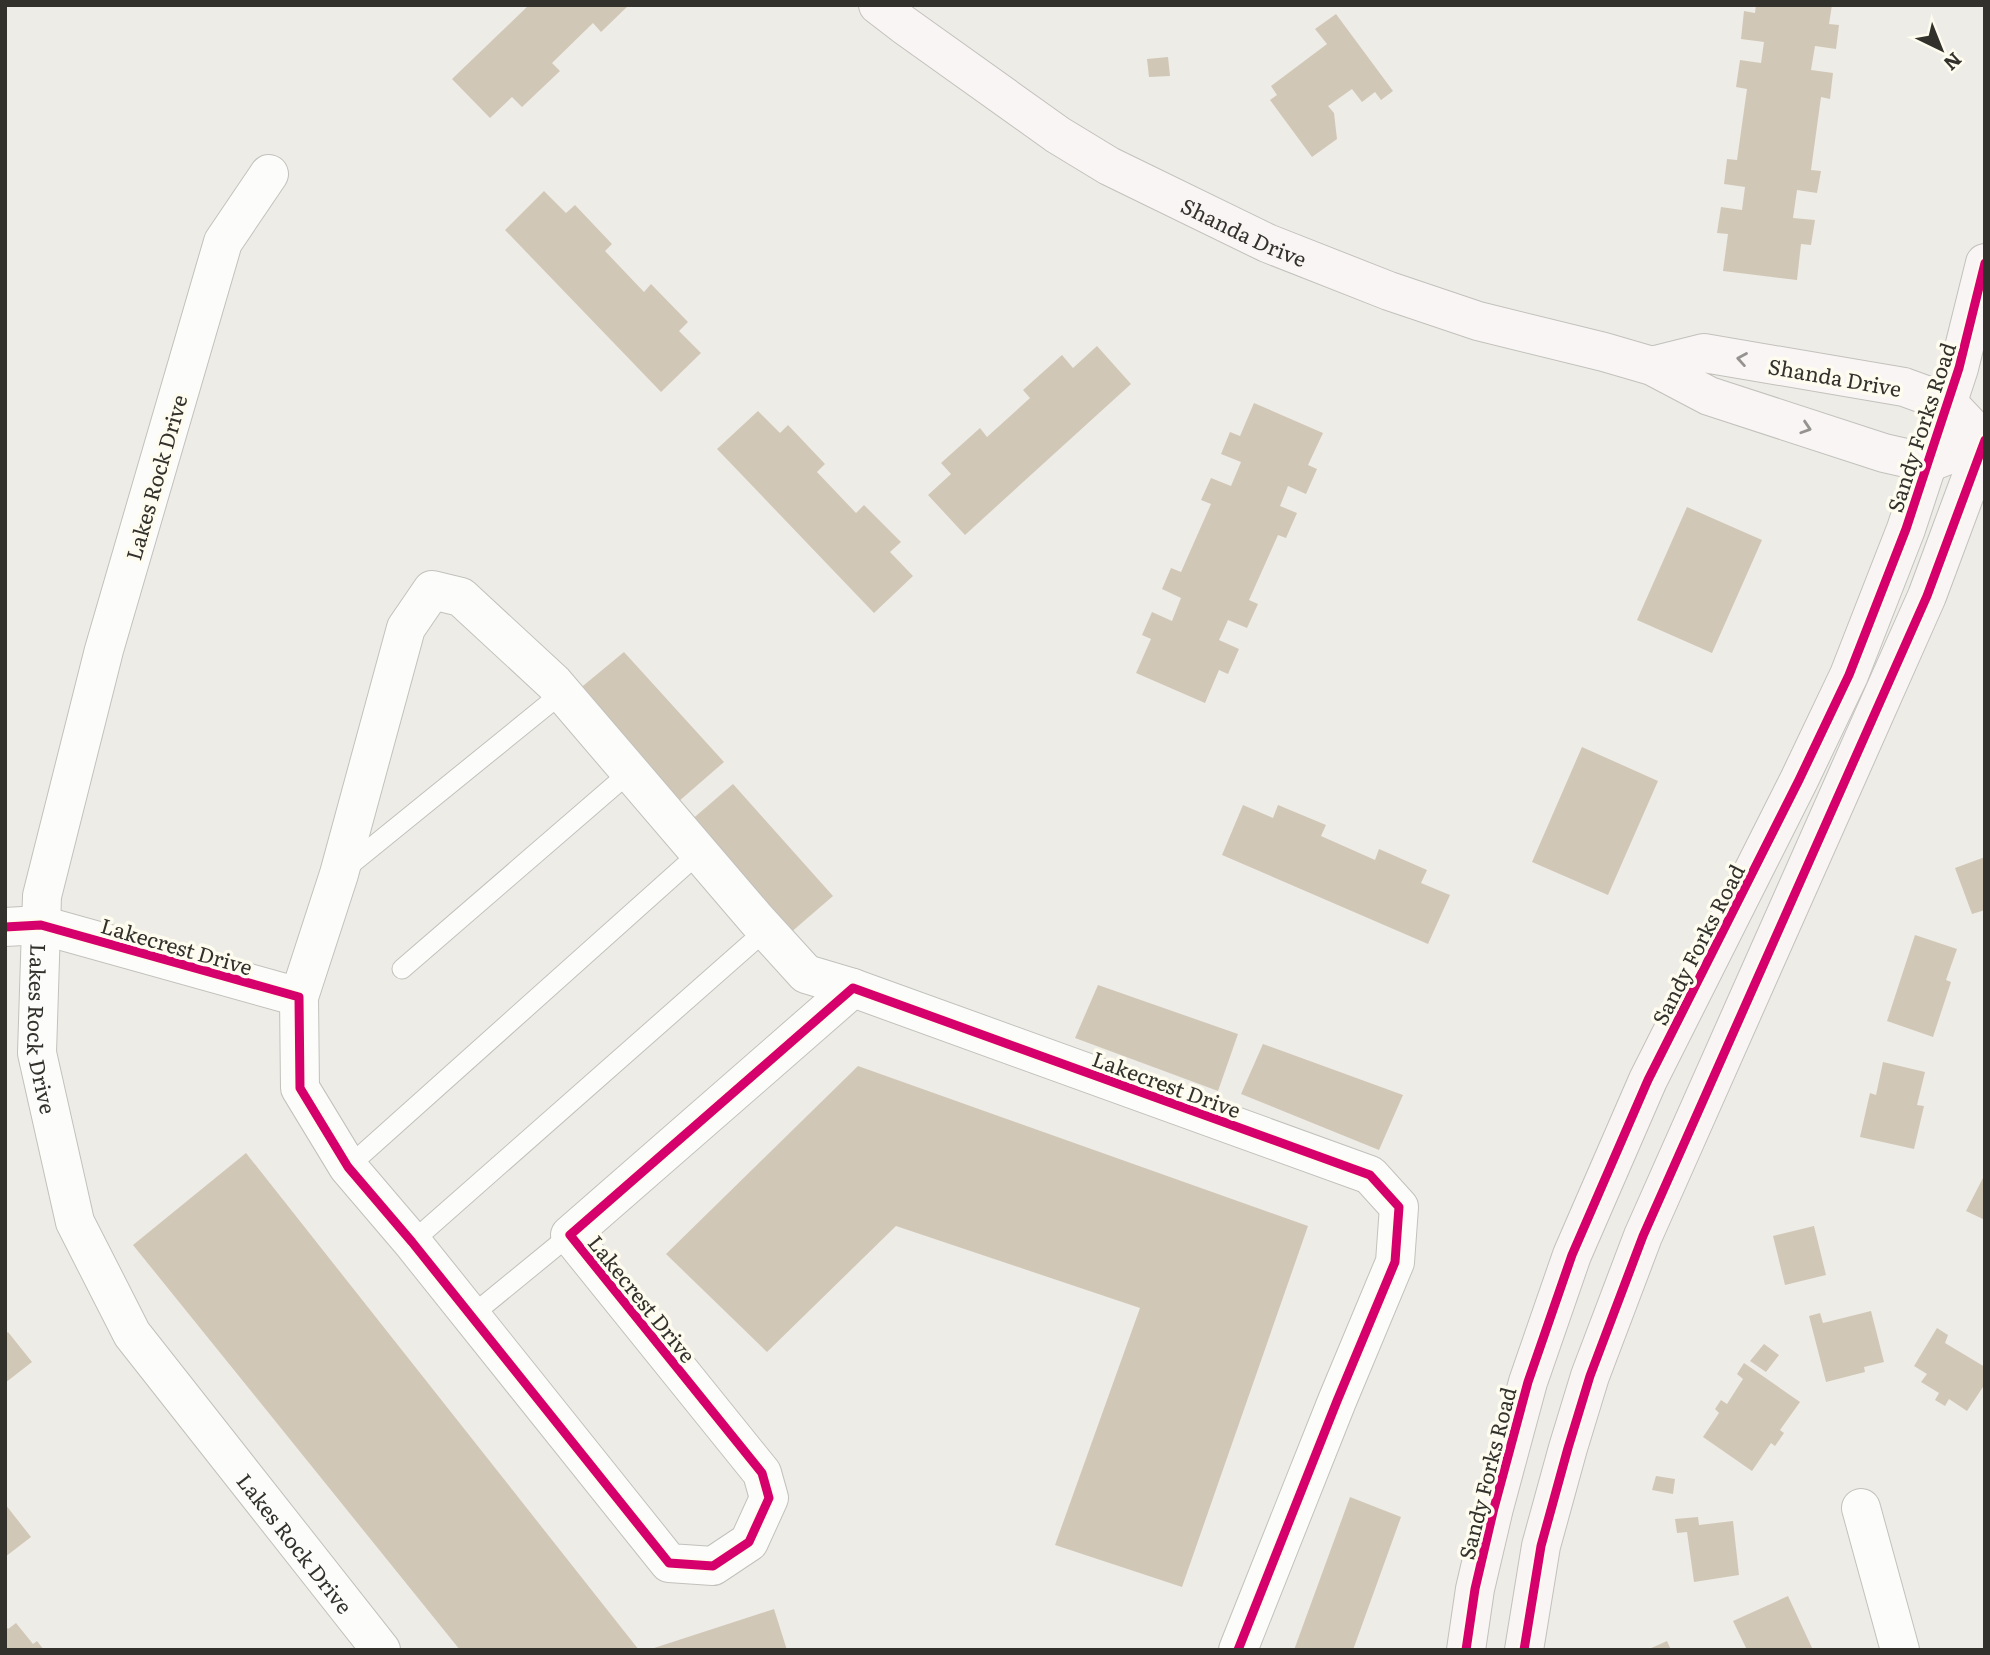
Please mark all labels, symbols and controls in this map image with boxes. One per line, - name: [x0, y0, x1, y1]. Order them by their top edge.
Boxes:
- north arrow: [1906, 14, 1976, 84]
- text: N: [1938, 46, 1969, 78]
- street label: Shanda Drive: [1177, 188, 1312, 273]
- street label: Sandy Forks Road: [1878, 338, 1962, 516]
- street label: Shanda Drive: [1766, 349, 1904, 403]
- one-way arrow: [1736, 352, 1748, 367]
- street label: Lakes Rock Drive: [117, 390, 193, 563]
- one-way arrow: [1800, 420, 1812, 434]
- street label: Sandy Forks Road: [1643, 858, 1751, 1030]
- street label: Lakecrest Drive: [98, 909, 256, 981]
- street label: Lakes Rock Drive: [21, 943, 66, 1117]
- street label: Lakecrest Drive: [1088, 1042, 1246, 1124]
- street label: Lakecrest Drive: [582, 1228, 704, 1368]
- street label: Sandy Forks Road: [1450, 1383, 1522, 1563]
- street label: Lakes Rock Drive: [231, 1466, 361, 1619]

